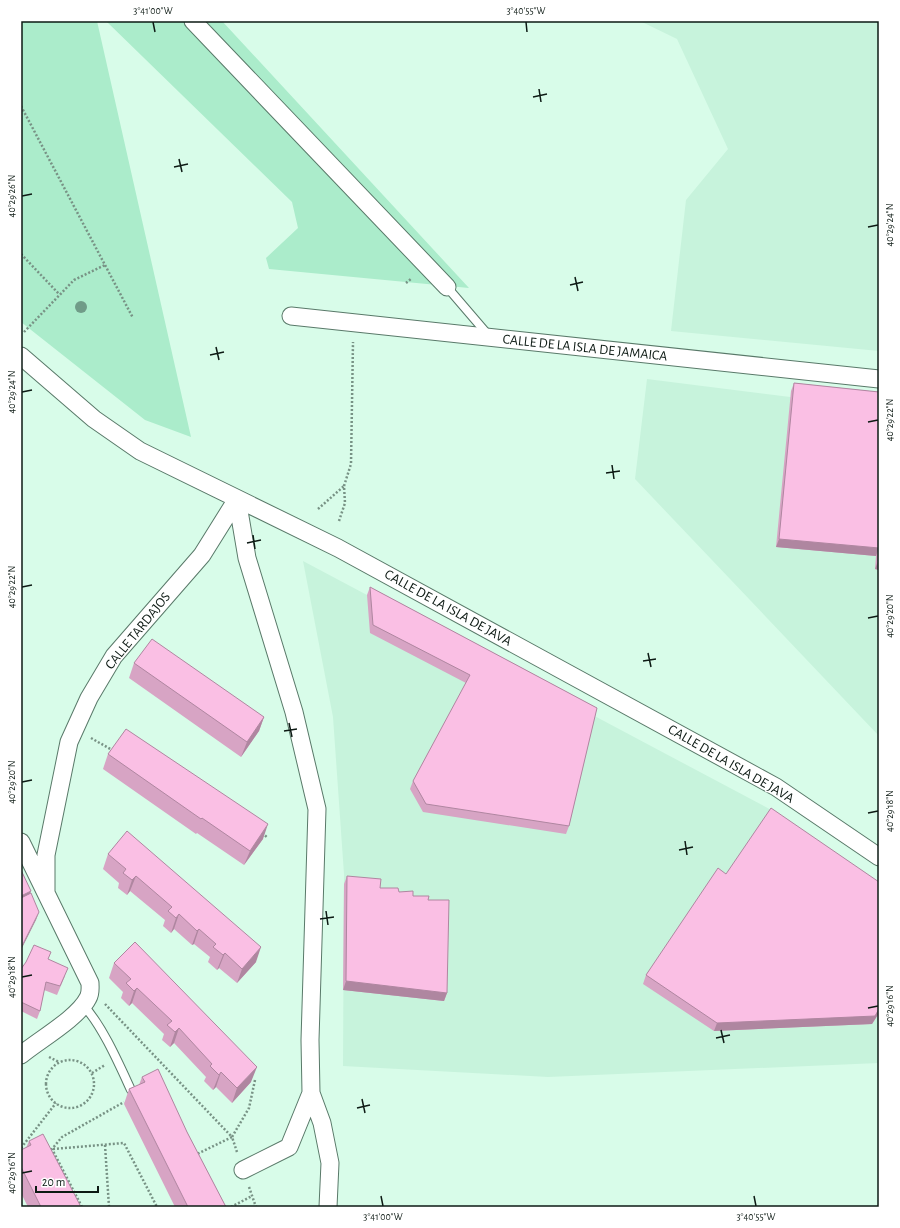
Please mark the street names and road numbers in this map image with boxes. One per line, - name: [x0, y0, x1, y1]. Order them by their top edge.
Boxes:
- street label: CALLE DE LA ISLA DE JAMAICA: [502, 332, 668, 364]
- street label: CALLE DE LA ISLA DE JAVA: [382, 567, 514, 649]
- street label: CALLE TARDAJOS: [103, 590, 173, 672]
- street label: CALLE DE LA ISLA DE JAVA: [666, 722, 796, 806]

